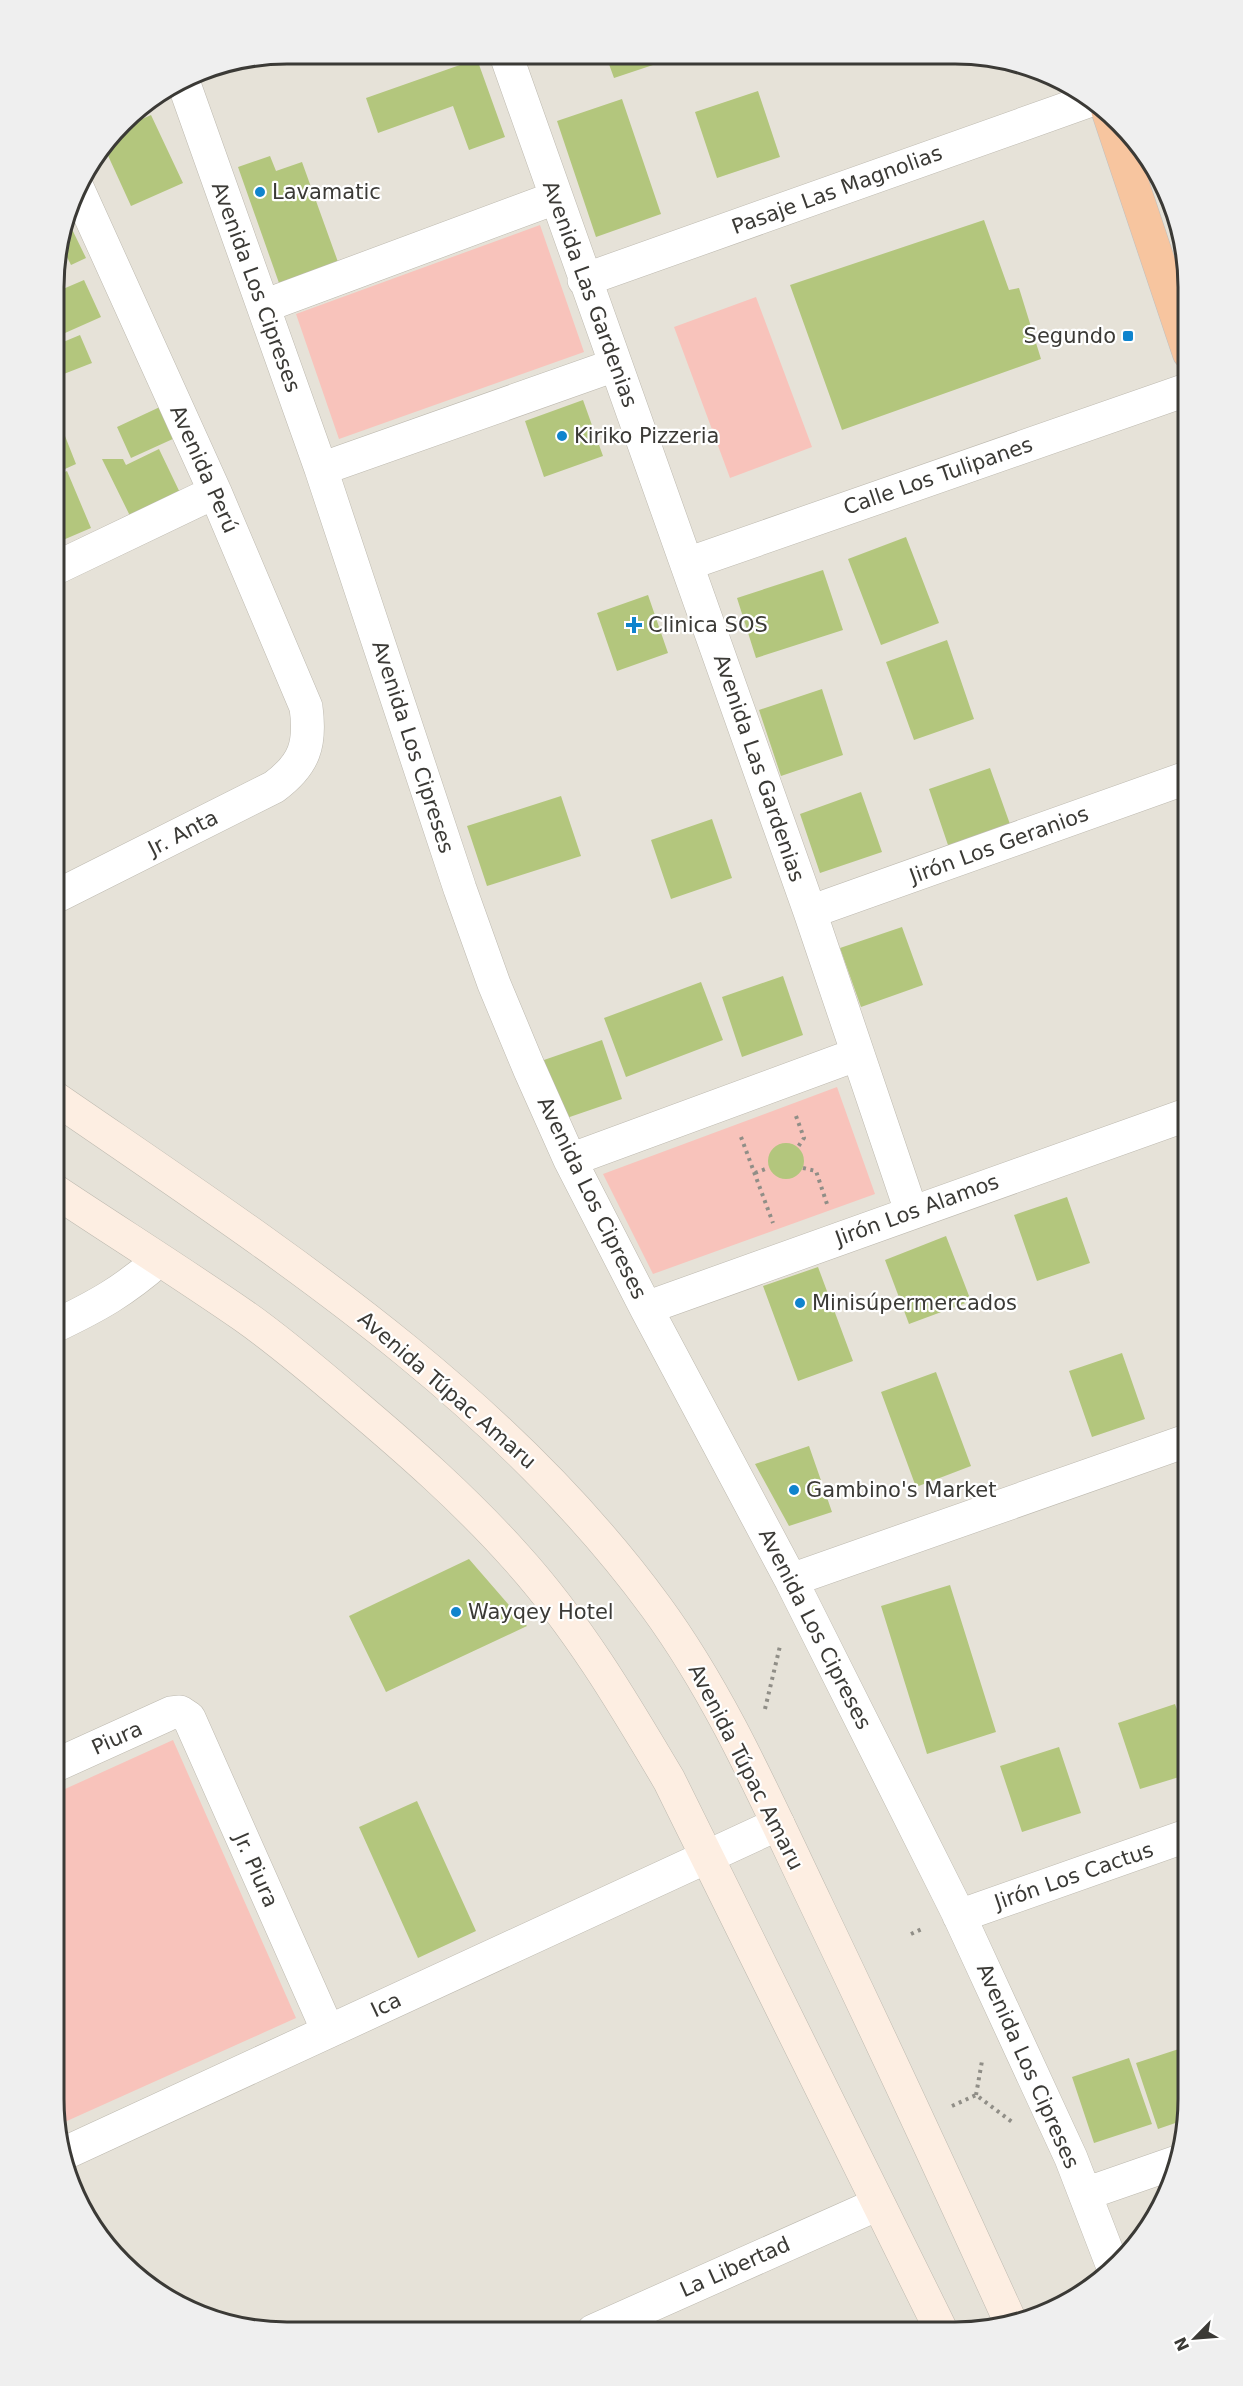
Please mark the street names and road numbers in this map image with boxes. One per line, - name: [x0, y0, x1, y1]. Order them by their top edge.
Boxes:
- street label: Pasaje Las Magnolias: [729, 141, 945, 239]
- street label: Avenida Las Gardenias: [538, 177, 642, 411]
- street label: Avenida Los Cipreses: [207, 179, 305, 395]
- street label: Avenida Perú: [165, 401, 243, 537]
- street label: Calle Los Tulipanes: [840, 432, 1036, 520]
- street label: Avenida Los Cipreses: [367, 638, 459, 856]
- street label: Avenida Las Gardenias: [709, 651, 809, 885]
- street label: Jirón Los Geranios: [904, 801, 1092, 889]
- street label: Jr. Anta: [142, 805, 222, 862]
- street label: Avenida Los Cipreses: [533, 1093, 651, 1303]
- street label: Jirón Los Alamos: [830, 1169, 1002, 1251]
- street label: Avenida Túpac Amaru: [353, 1306, 541, 1474]
- street label: Avenida Los Cipreses: [754, 1525, 876, 1733]
- street label: Avenida Túpac Amaru: [684, 1660, 808, 1874]
- street label: Piura: [88, 1716, 146, 1760]
- street label: Jr. Piura: [228, 1827, 283, 1911]
- street label: Jirón Los Cactus: [990, 1838, 1157, 1915]
- street label: Avenida Los Cipreses: [972, 1960, 1084, 2172]
- street label: Ica: [367, 1988, 405, 2022]
- street label: La Libertad: [676, 2232, 794, 2302]

